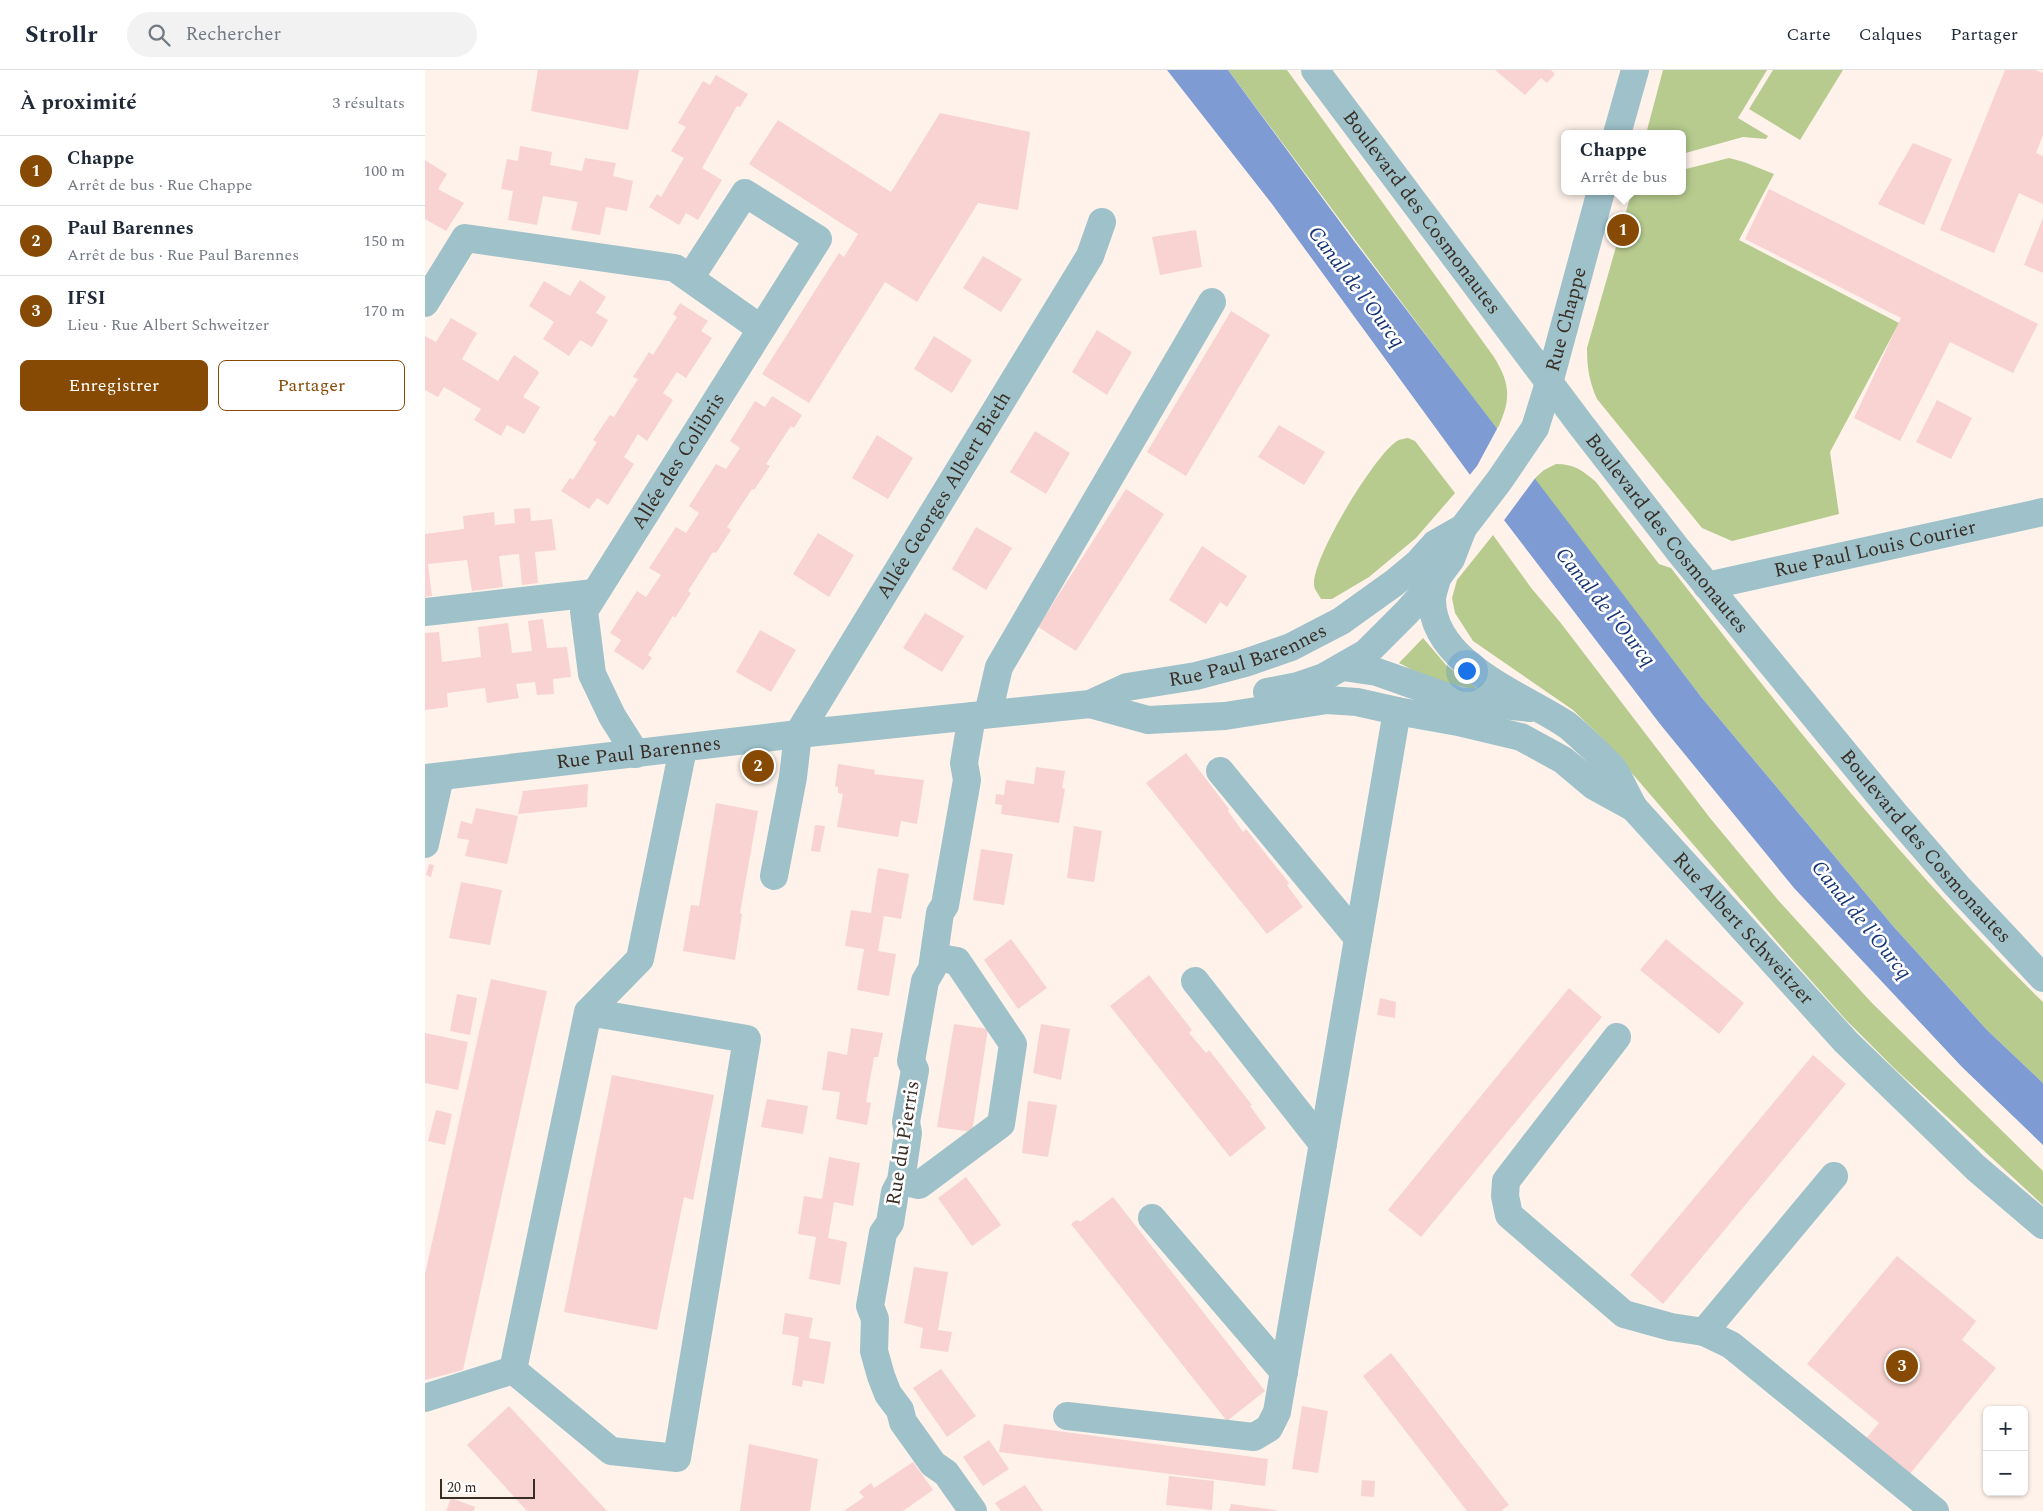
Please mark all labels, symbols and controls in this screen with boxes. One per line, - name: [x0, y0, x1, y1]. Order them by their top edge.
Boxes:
- search box: [127, 12, 477, 57]
- text: Strollr: [25, 17, 97, 53]
- text: Rechercher: [185, 20, 281, 49]
- icon: search: [145, 21, 173, 49]
- text: Carte: [1787, 21, 1831, 48]
- text: Calques: [1859, 21, 1922, 48]
- text: Partager: [1950, 21, 2018, 48]
- text: À proximité: [20, 87, 137, 119]
- text: 3 résultats: [332, 91, 405, 115]
- street label: Boulevard des Cosmonautes: [1335, 104, 1508, 321]
- popup: [1561, 130, 1686, 195]
- text: Chappe: [1580, 136, 1647, 165]
- text: Chappe: [67, 144, 134, 173]
- text: 1: [32, 159, 40, 183]
- text: 100 m: [363, 159, 405, 183]
- text: Arrêt de bus: [1580, 165, 1667, 189]
- text: Arrêt de bus · Rue Chappe: [67, 173, 253, 197]
- pin: 1: [1607, 211, 1639, 249]
- text: Paul Barennes: [67, 214, 194, 243]
- water label: Canal de l'Ourcq: [1300, 219, 1413, 355]
- text: 2: [32, 229, 40, 253]
- text: 150 m: [363, 229, 405, 253]
- text: Arrêt de bus · Rue Paul Barennes: [67, 243, 299, 267]
- street label: Rue Chappe: [1538, 264, 1595, 375]
- text: IFSI: [67, 284, 106, 313]
- text: 3: [32, 299, 40, 323]
- text: 170 m: [363, 299, 405, 323]
- text: Lieu · Rue Albert Schweitzer: [67, 313, 269, 337]
- button: Enregistrer: [20, 360, 208, 411]
- button: Partager: [218, 360, 405, 411]
- street label: Allée Georges Albert Bieth: [869, 386, 1019, 605]
- street label: Allée des Colibris: [624, 387, 733, 536]
- street label: Boulevard des Cosmonautes: [1578, 427, 1756, 640]
- street label: Rue Paul Louis Courier: [1771, 512, 1979, 586]
- water label: Canal de l'Ourcq: [1547, 540, 1663, 674]
- street label: Rue Paul Barennes: [1166, 616, 1332, 695]
- your location: [1454, 658, 1480, 684]
- street label: Rue Paul Barennes: [555, 728, 723, 777]
- street label: Boulevard des Cosmonautes: [1832, 743, 2018, 950]
- pin: 2: [742, 747, 774, 785]
- street label: Rue Albert Schweitzer: [1666, 845, 1821, 1012]
- water label: Canal de l'Ourcq: [1803, 853, 1919, 987]
- street label: Rue du Pierris: [878, 1078, 928, 1208]
- pin: 3: [1886, 1347, 1918, 1385]
- map controls: [1983, 1406, 2028, 1496]
- button: +: [1983, 1406, 2028, 1451]
- button: −: [1983, 1451, 2028, 1496]
- scale bar: [440, 1476, 535, 1499]
- text: 20 m: [447, 1477, 477, 1498]

